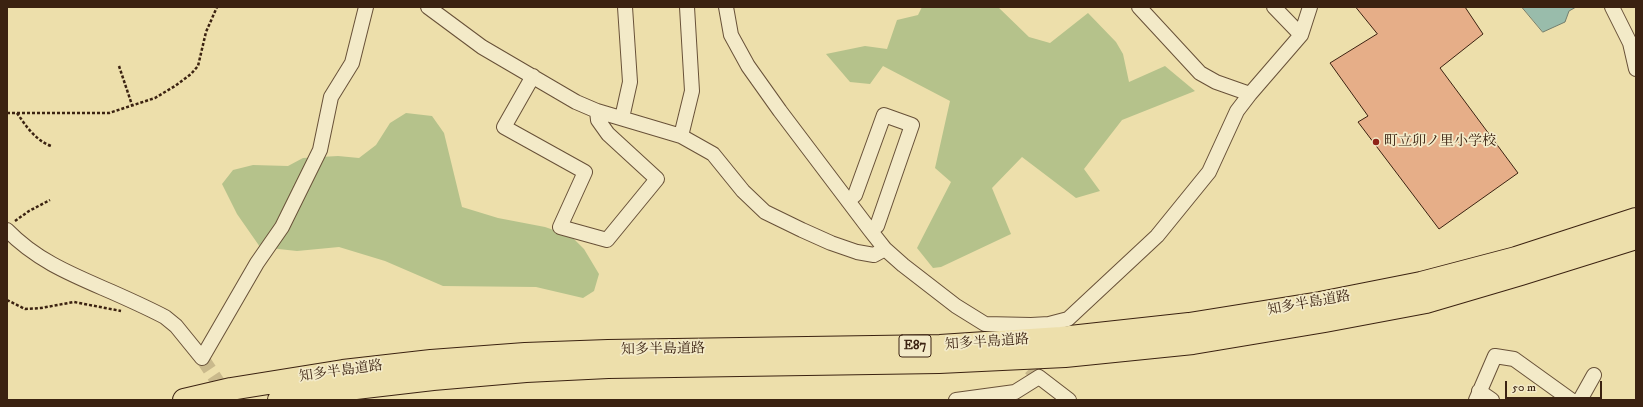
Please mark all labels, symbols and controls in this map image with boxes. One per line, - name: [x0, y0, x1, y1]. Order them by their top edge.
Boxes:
- place label: 町立卯ノ里小学校: [1384, 134, 1496, 150]
- marker: 町立卯ノ里小学校: [1371, 137, 1381, 147]
- street label: 知多半島道路: [1266, 288, 1352, 320]
- street label: 知多半島道路: [945, 332, 1029, 354]
- road number: E87: [899, 335, 931, 357]
- street label: 知多半島道路: [621, 341, 705, 359]
- street label: 知多半島道路: [298, 358, 384, 386]
- scale bar: [1507, 373, 1604, 399]
- text: 50 m: [1512, 380, 1536, 395]

